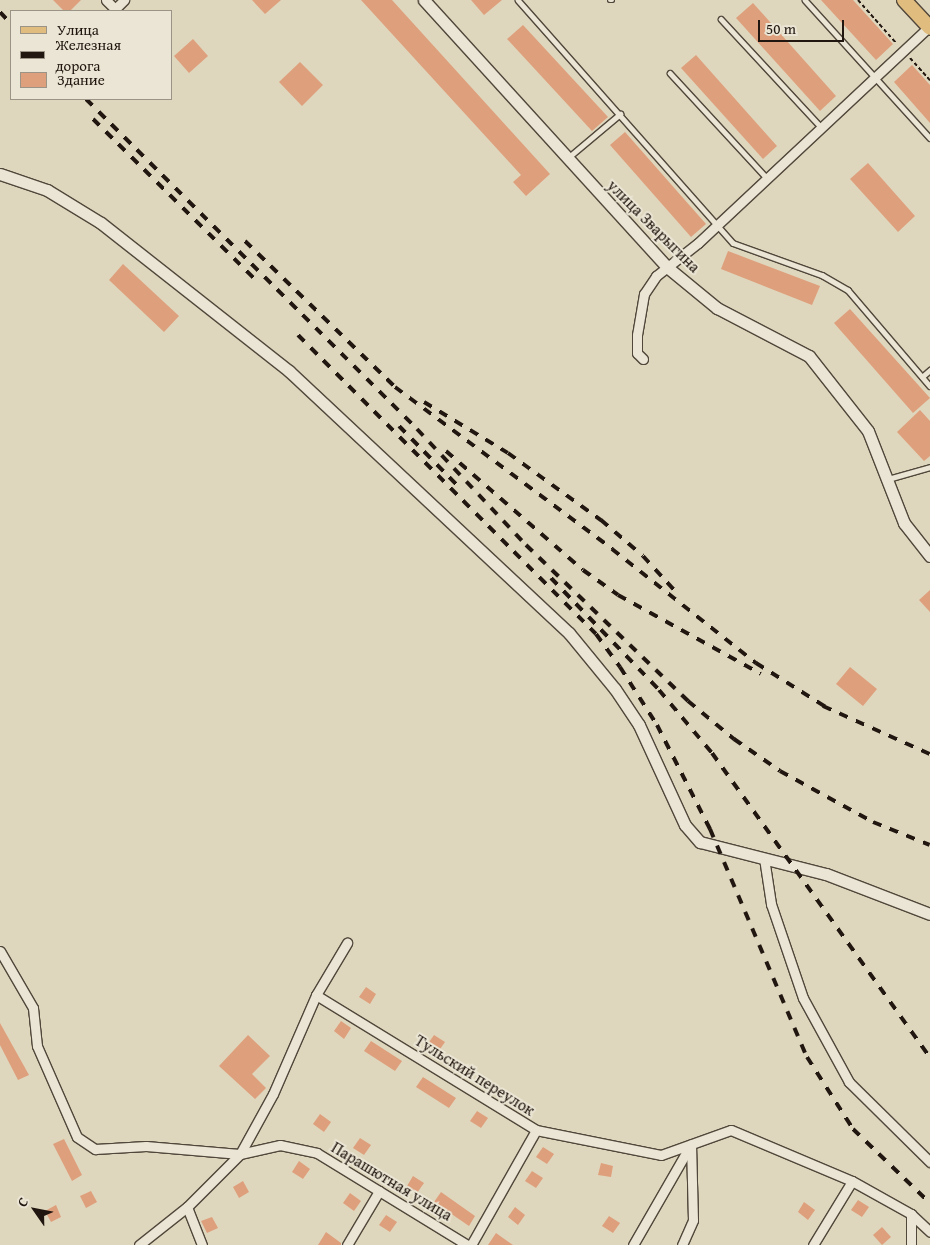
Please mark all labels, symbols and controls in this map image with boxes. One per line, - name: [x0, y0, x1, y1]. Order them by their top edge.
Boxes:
- legend: [10, 10, 172, 100]
- scale bar: [760, 10, 846, 42]
- text: 50 m: [766, 18, 796, 39]
- text: Улица: [57, 19, 99, 40]
- text: Железная дорога: [55, 34, 121, 76]
- text: Здание: [57, 69, 105, 90]
- street label: улица Зварыгина: [604, 176, 704, 276]
- street label: Тульский переулок: [412, 1030, 538, 1120]
- street label: Парашютная улица: [328, 1137, 456, 1225]
- north arrow: [10, 1185, 60, 1235]
- text: С: [12, 1193, 33, 1211]

